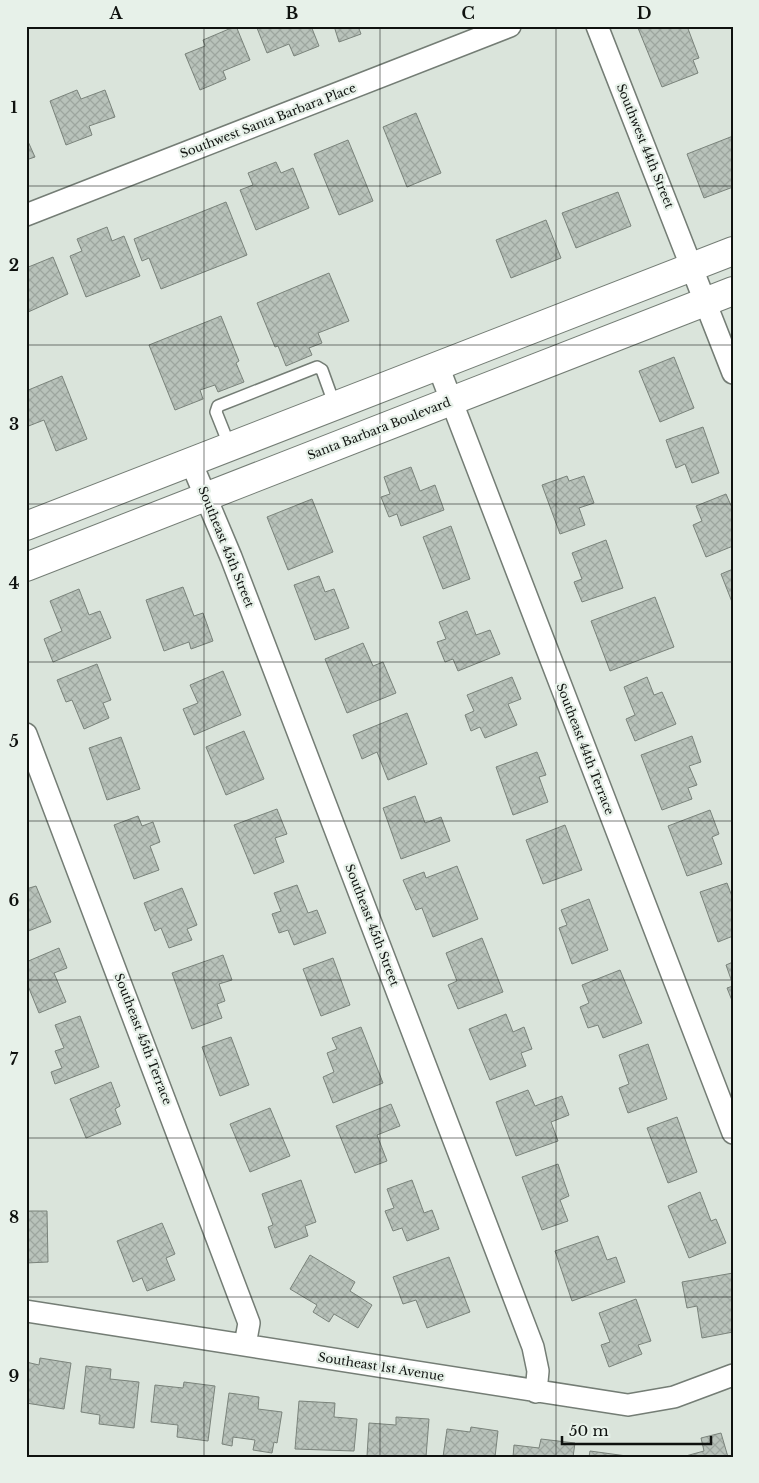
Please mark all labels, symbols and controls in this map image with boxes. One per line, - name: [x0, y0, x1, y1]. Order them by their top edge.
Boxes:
- text: A: [109, 3, 124, 23]
- text: B: [286, 3, 299, 23]
- text: C: [461, 3, 475, 23]
- text: D: [637, 3, 651, 23]
- street label: Southwest Santa Barbara Place: [178, 80, 358, 161]
- street label: Southwest 44th Street: [614, 81, 677, 211]
- text: 1: [11, 97, 18, 117]
- text: 2: [9, 255, 19, 275]
- street label: Santa Barbara Boulevard: [305, 394, 453, 463]
- text: 3: [9, 414, 19, 434]
- street label: Southeast 45th Street: [195, 484, 258, 610]
- text: 4: [9, 573, 19, 593]
- street label: Southeast 44th Terrace: [553, 681, 618, 817]
- text: 5: [9, 731, 19, 751]
- street label: Southeast 45th Street: [342, 862, 403, 988]
- text: 6: [9, 890, 20, 910]
- street label: Southeast 45th Terrace: [111, 971, 176, 1107]
- text: 7: [10, 1049, 19, 1069]
- text: 8: [9, 1207, 19, 1227]
- street label: Southeast 1st Avenue: [317, 1349, 445, 1384]
- text: 9: [9, 1366, 20, 1386]
- scale bar: [562, 1413, 710, 1445]
- text: 50 m: [569, 1421, 609, 1440]

